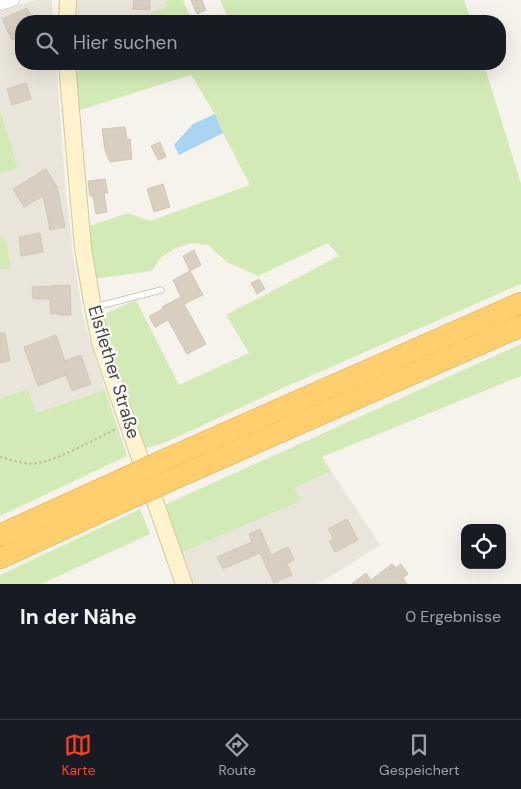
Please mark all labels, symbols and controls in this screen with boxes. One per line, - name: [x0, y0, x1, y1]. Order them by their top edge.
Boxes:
- search box: [15, 15, 506, 70]
- icon: search: [33, 29, 61, 57]
- text: Hier suchen: [73, 30, 177, 55]
- street label: Elsflether Straße: [82, 302, 146, 442]
- map controls: [461, 524, 506, 569]
- button: locate: [461, 524, 506, 569]
- text: In der Nähe: [20, 603, 137, 631]
- text: 0 Ergebnisse: [405, 606, 501, 627]
- tab: Karte: [62, 731, 95, 779]
- tab: Route: [219, 731, 256, 779]
- tab: Gespeichert: [379, 731, 459, 779]

